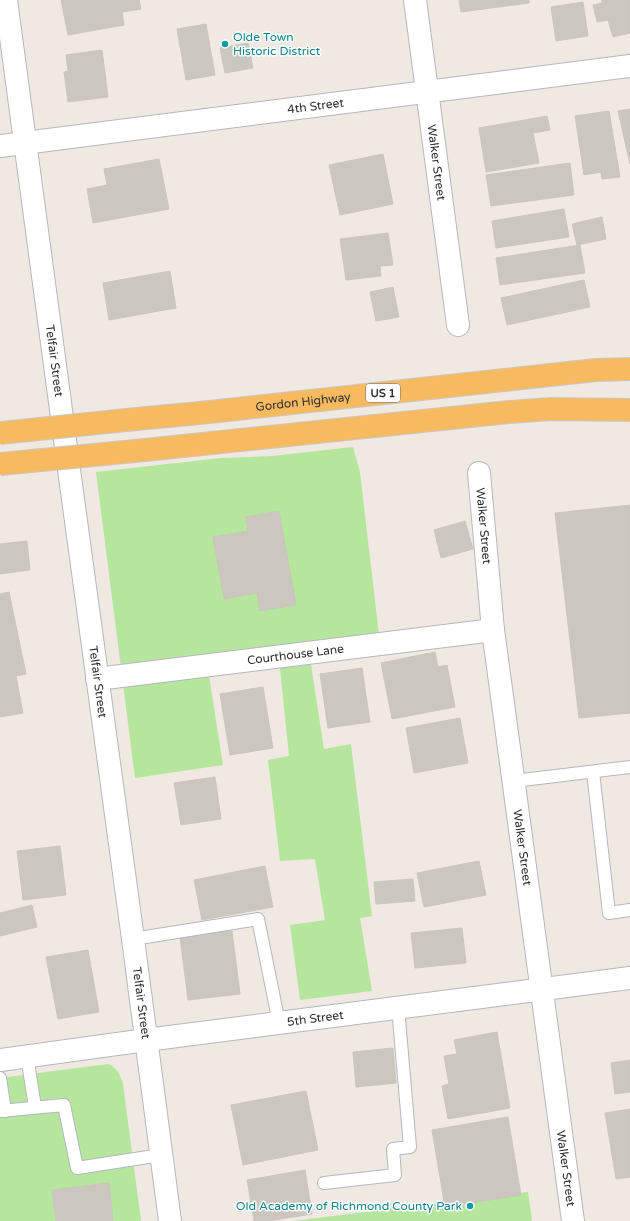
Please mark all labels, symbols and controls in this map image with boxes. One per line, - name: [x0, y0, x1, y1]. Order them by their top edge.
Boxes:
- place label: Olde Town Historic District: [233, 30, 321, 58]
- marker: Olde Town Historic District: [220, 39, 230, 49]
- street label: 4th Street: [286, 95, 345, 116]
- street label: Walker Street: [425, 124, 449, 202]
- street label: Telfair Street: [43, 324, 66, 398]
- road number: US 1: [366, 384, 400, 402]
- street label: Gordon Highway: [255, 390, 352, 414]
- street label: Walker Street: [473, 487, 494, 565]
- street label: Courthouse Lane: [246, 641, 345, 667]
- street label: Telfair Street: [86, 645, 110, 719]
- street label: Walker Street: [510, 808, 535, 887]
- street label: Telfair Street: [130, 966, 153, 1040]
- street label: 5th Street: [286, 1008, 345, 1029]
- street label: Walker Street: [554, 1130, 578, 1208]
- place label: Old Academy of Richmond County Park: [236, 1199, 462, 1213]
- marker: Old Academy of Richmond County Park: [465, 1201, 475, 1211]

